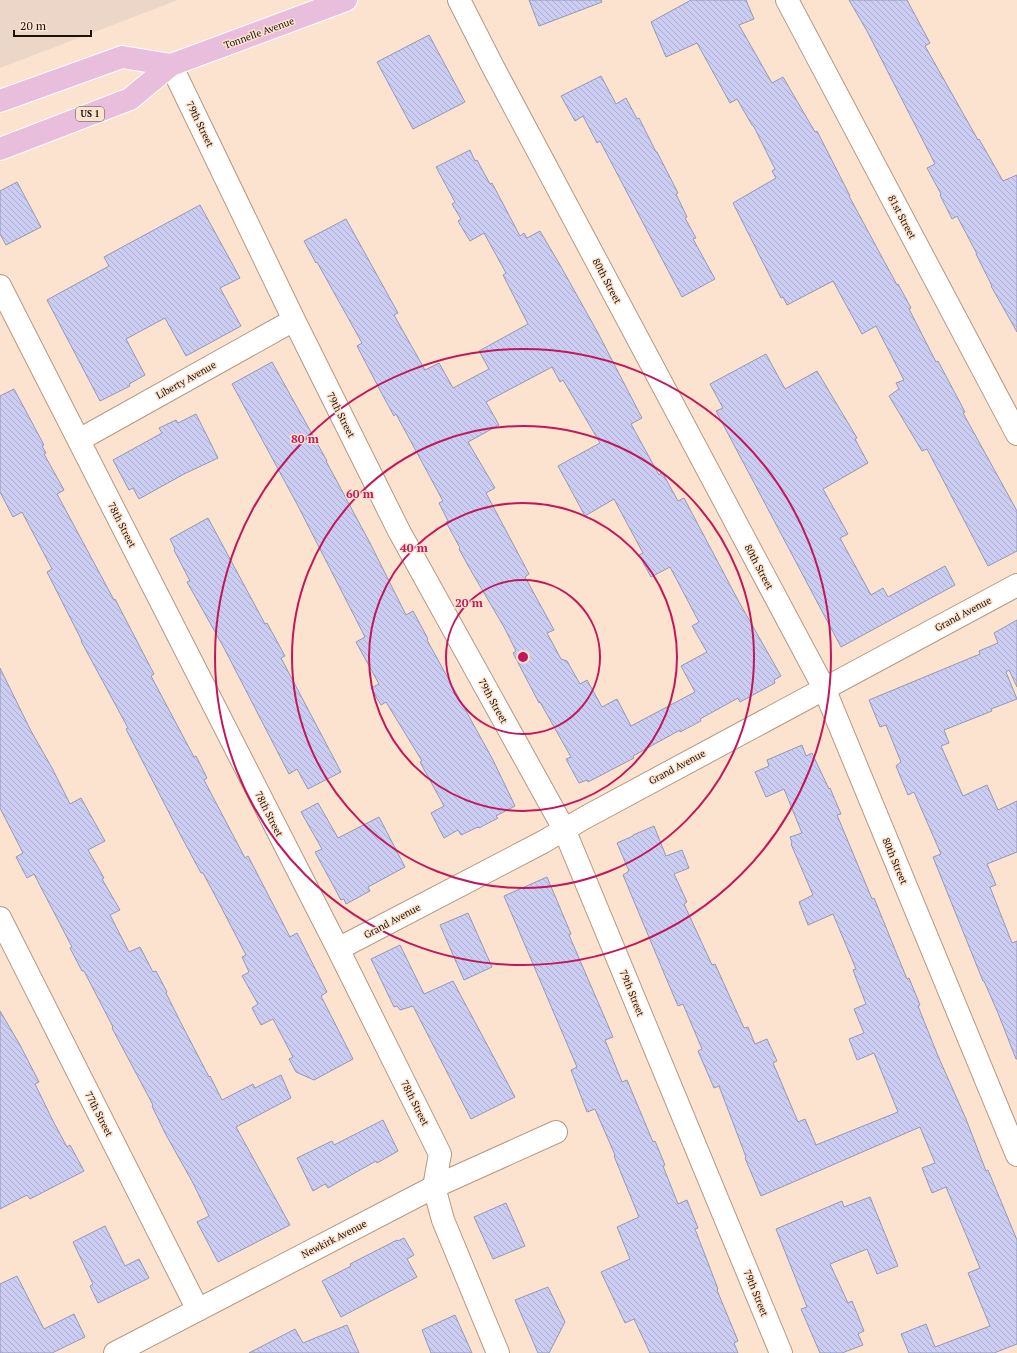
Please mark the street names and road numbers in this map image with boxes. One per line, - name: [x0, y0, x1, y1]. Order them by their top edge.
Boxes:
- street label: Tonnelle Avenue: [222, 14, 296, 52]
- street label: 79th Street: [183, 99, 217, 149]
- road number: US 1: [76, 107, 104, 121]
- street label: 81st Street: [885, 193, 919, 241]
- street label: 80th Street: [590, 256, 624, 306]
- street label: Liberty Avenue: [154, 358, 218, 402]
- street label: 79th Street: [324, 390, 358, 440]
- street label: 78th Street: [105, 500, 139, 550]
- street label: 80th Street: [742, 542, 776, 592]
- street label: Grand Avenue: [932, 594, 994, 634]
- street label: 79th Street: [475, 676, 511, 726]
- street label: Grand Avenue: [646, 747, 708, 787]
- street label: 78th Street: [252, 789, 286, 839]
- street label: 80th Street: [879, 836, 911, 887]
- street label: Grand Avenue: [361, 901, 423, 941]
- street label: 79th Street: [617, 968, 647, 1019]
- street label: 78th Street: [398, 1078, 432, 1128]
- street label: 77th Street: [82, 1089, 116, 1139]
- street label: Newkirk Avenue: [299, 1217, 369, 1261]
- street label: 79th Street: [741, 1268, 771, 1319]

